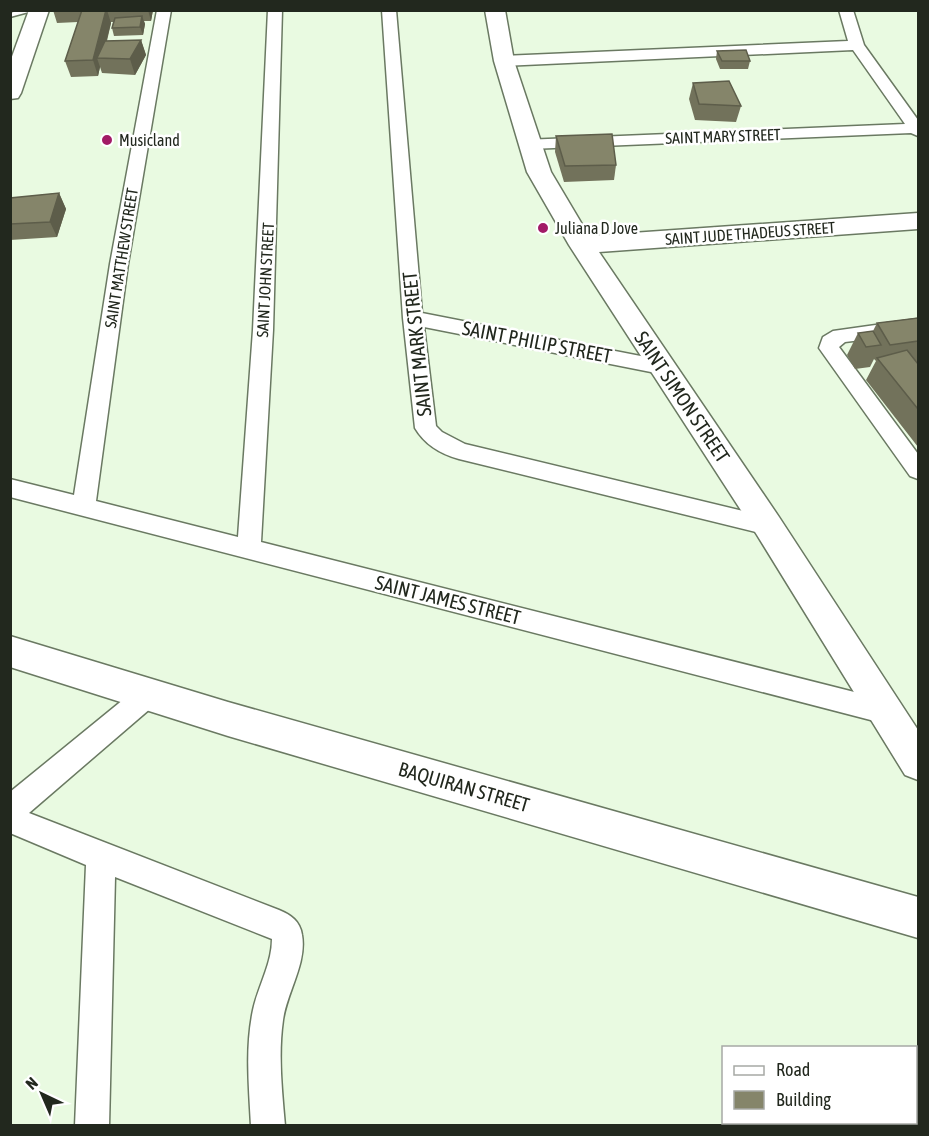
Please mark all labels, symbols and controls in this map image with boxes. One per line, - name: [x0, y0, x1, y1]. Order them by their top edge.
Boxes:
- street label: SAINT MARY STREET: [665, 125, 781, 147]
- place label: Musicland: [119, 131, 180, 149]
- marker: Musicland: [100, 133, 114, 147]
- street label: SAINT MATTHEW STREET: [101, 187, 141, 329]
- street label: SAINT JUDE THADEUS STREET: [664, 218, 836, 248]
- place label: Juliana D Jove: [555, 219, 638, 237]
- marker: Juliana D Jove: [536, 221, 550, 235]
- street label: SAINT JOHN STREET: [253, 222, 277, 338]
- street label: SAINT MARK STREET: [397, 270, 436, 418]
- street label: SAINT PHILIP STREET: [461, 316, 614, 367]
- street label: SAINT SIMON STREET: [630, 327, 735, 467]
- street label: SAINT JAMES STREET: [373, 570, 523, 629]
- street label: BAQUIRAN STREET: [396, 757, 532, 816]
- legend: [722, 1046, 917, 1124]
- text: Road: [776, 1059, 810, 1080]
- north arrow: [12, 1064, 72, 1124]
- text: N: [22, 1073, 41, 1093]
- text: Building: [776, 1089, 831, 1110]

